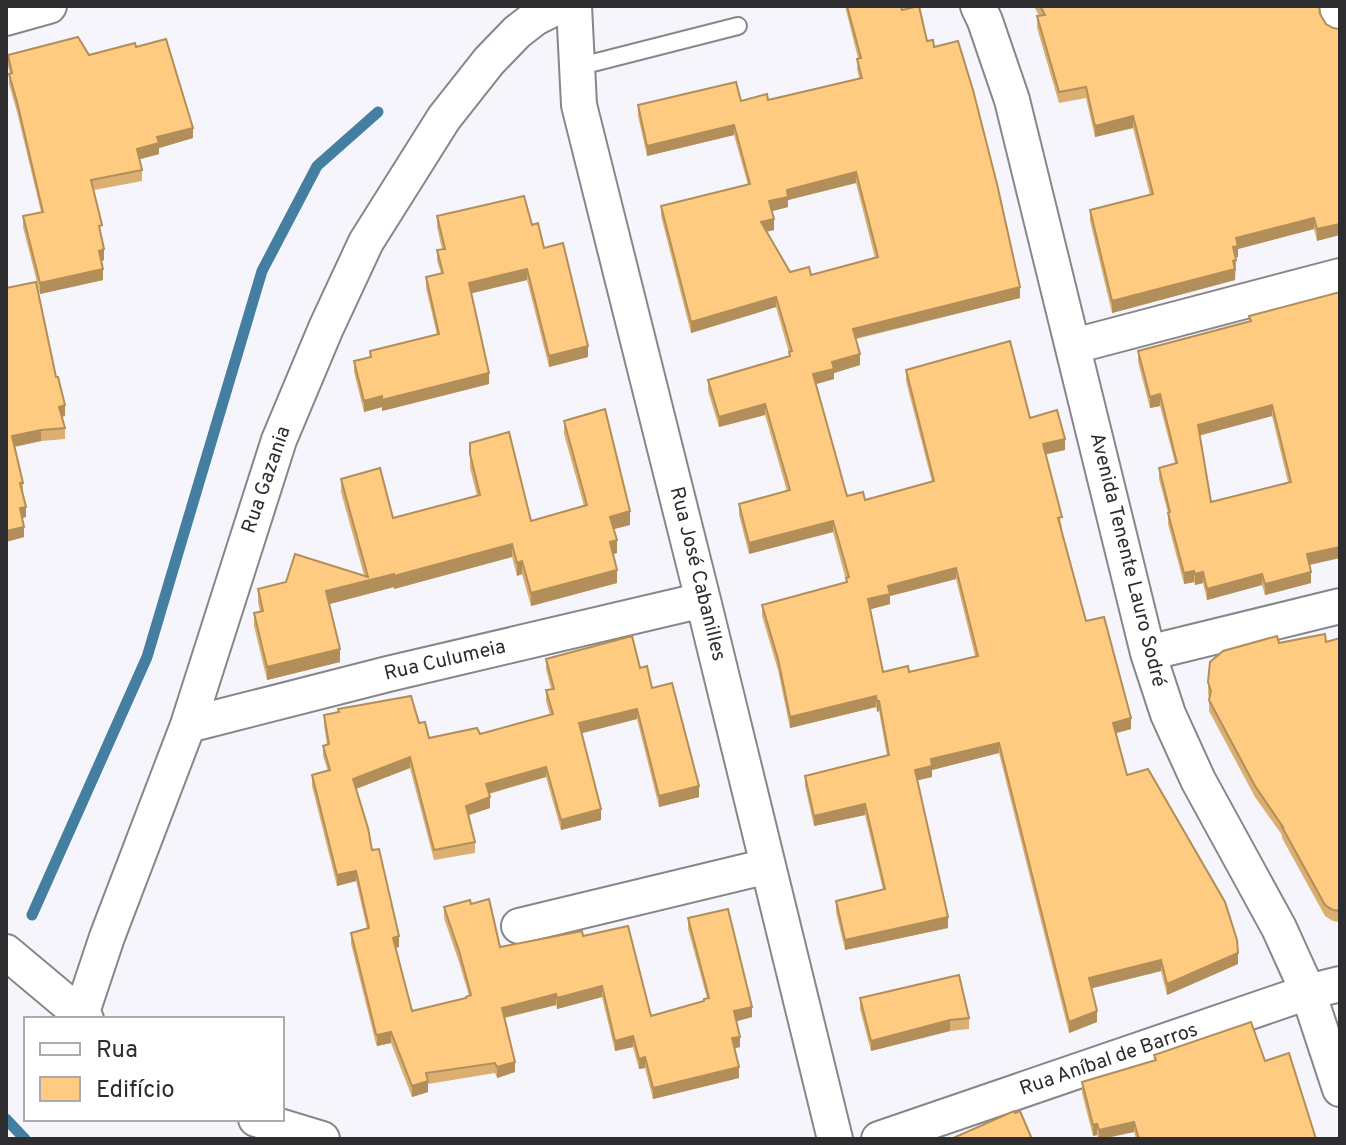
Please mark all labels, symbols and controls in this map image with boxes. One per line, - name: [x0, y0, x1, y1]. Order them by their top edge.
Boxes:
- street label: Rua Gazania: [237, 423, 297, 537]
- street label: Avenida Tenente Lauro Sodré: [1083, 430, 1171, 690]
- street label: Rua José Cabanilles: [663, 484, 731, 664]
- street label: Rua Culumeia: [382, 634, 508, 688]
- legend: [24, 1017, 284, 1121]
- street label: Rua Aníbal de Barros: [1016, 1017, 1202, 1103]
- text: Rua: [96, 1036, 138, 1066]
- text: Edifício: [96, 1076, 175, 1106]

